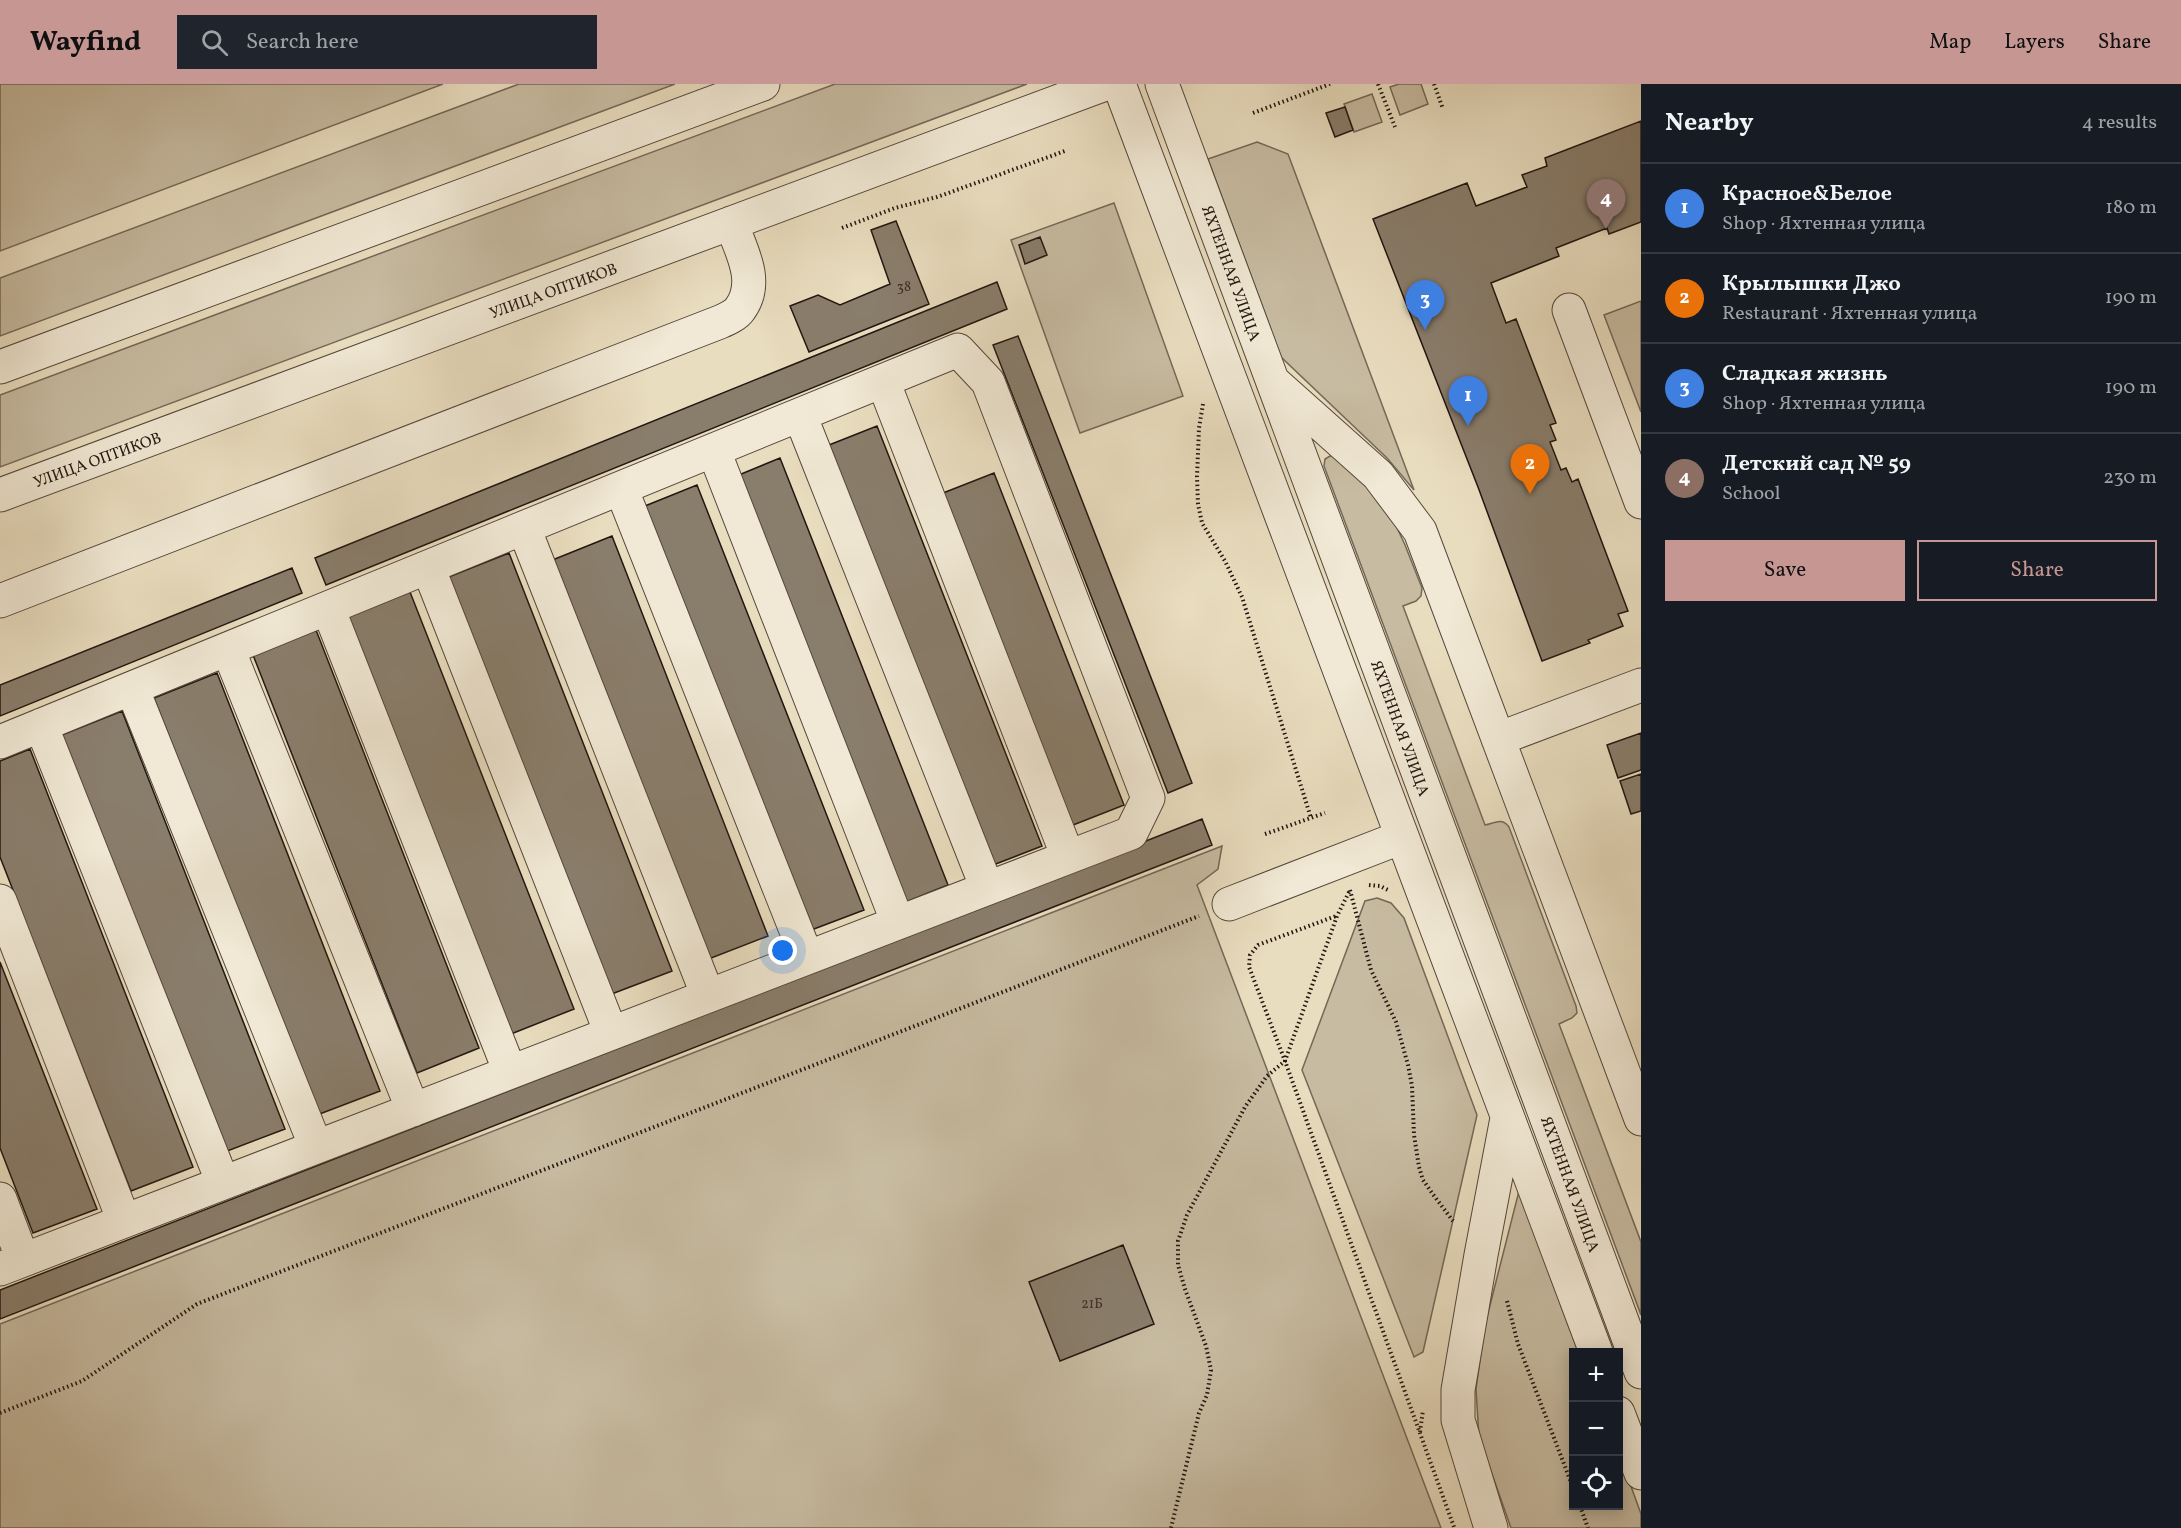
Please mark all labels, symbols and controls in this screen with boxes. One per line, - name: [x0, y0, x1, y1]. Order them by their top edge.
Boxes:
- search box: [177, 15, 597, 69]
- text: Wayfind: [30, 23, 141, 62]
- icon: search: [198, 26, 231, 59]
- text: Search here: [246, 27, 359, 58]
- text: Map: [1929, 28, 1971, 57]
- text: Layers: [2004, 28, 2065, 57]
- text: Share: [2098, 28, 2151, 57]
- text: Nearby: [1665, 105, 1754, 141]
- text: 4 results: [2082, 109, 2157, 137]
- text: Красное&Белое: [1722, 179, 1892, 210]
- pin: 4: [1586, 180, 1626, 229]
- text: 1: [1680, 194, 1689, 222]
- text: 180 m: [2105, 194, 2157, 222]
- street label: ЯХТЕННАЯ УЛИЦА: [1195, 203, 1265, 345]
- text: Shop · Яхтенная улица: [1722, 210, 1926, 238]
- street label: УЛИЦА ОПТИКОВ: [487, 258, 621, 325]
- text: Крылышки Джо: [1722, 269, 1901, 300]
- house number: 38: [897, 278, 911, 297]
- pin: 3: [1406, 280, 1444, 330]
- text: 2: [1679, 284, 1690, 312]
- text: 190 m: [2105, 284, 2157, 312]
- text: Restaurant · Яхтенная улица: [1722, 300, 1978, 328]
- text: Сладкая жизнь: [1722, 359, 1888, 390]
- text: 3: [1679, 374, 1690, 402]
- text: 190 m: [2105, 374, 2157, 402]
- pin: 1: [1448, 376, 1488, 426]
- text: Shop · Яхтенная улица: [1722, 390, 1926, 418]
- street label: УЛИЦА ОПТИКОВ: [31, 427, 165, 494]
- pin: 2: [1510, 444, 1550, 494]
- text: Детский сад № 59: [1722, 449, 1911, 480]
- text: 4: [1678, 464, 1691, 492]
- text: 230 m: [2103, 464, 2157, 492]
- text: School: [1722, 480, 1780, 508]
- button: Save: [1665, 540, 1905, 601]
- button: Share: [1917, 540, 2157, 601]
- street label: ЯХТЕННАЯ УЛИЦА: [1364, 658, 1434, 800]
- your location: [768, 936, 797, 965]
- street label: ЯХТЕННАЯ УЛИЦА: [1534, 1114, 1604, 1256]
- house number: 21Б: [1081, 1295, 1103, 1314]
- map controls: [1569, 1348, 1623, 1510]
- button: +: [1569, 1348, 1623, 1402]
- button: −: [1569, 1402, 1623, 1456]
- button: locate: [1569, 1456, 1623, 1510]

